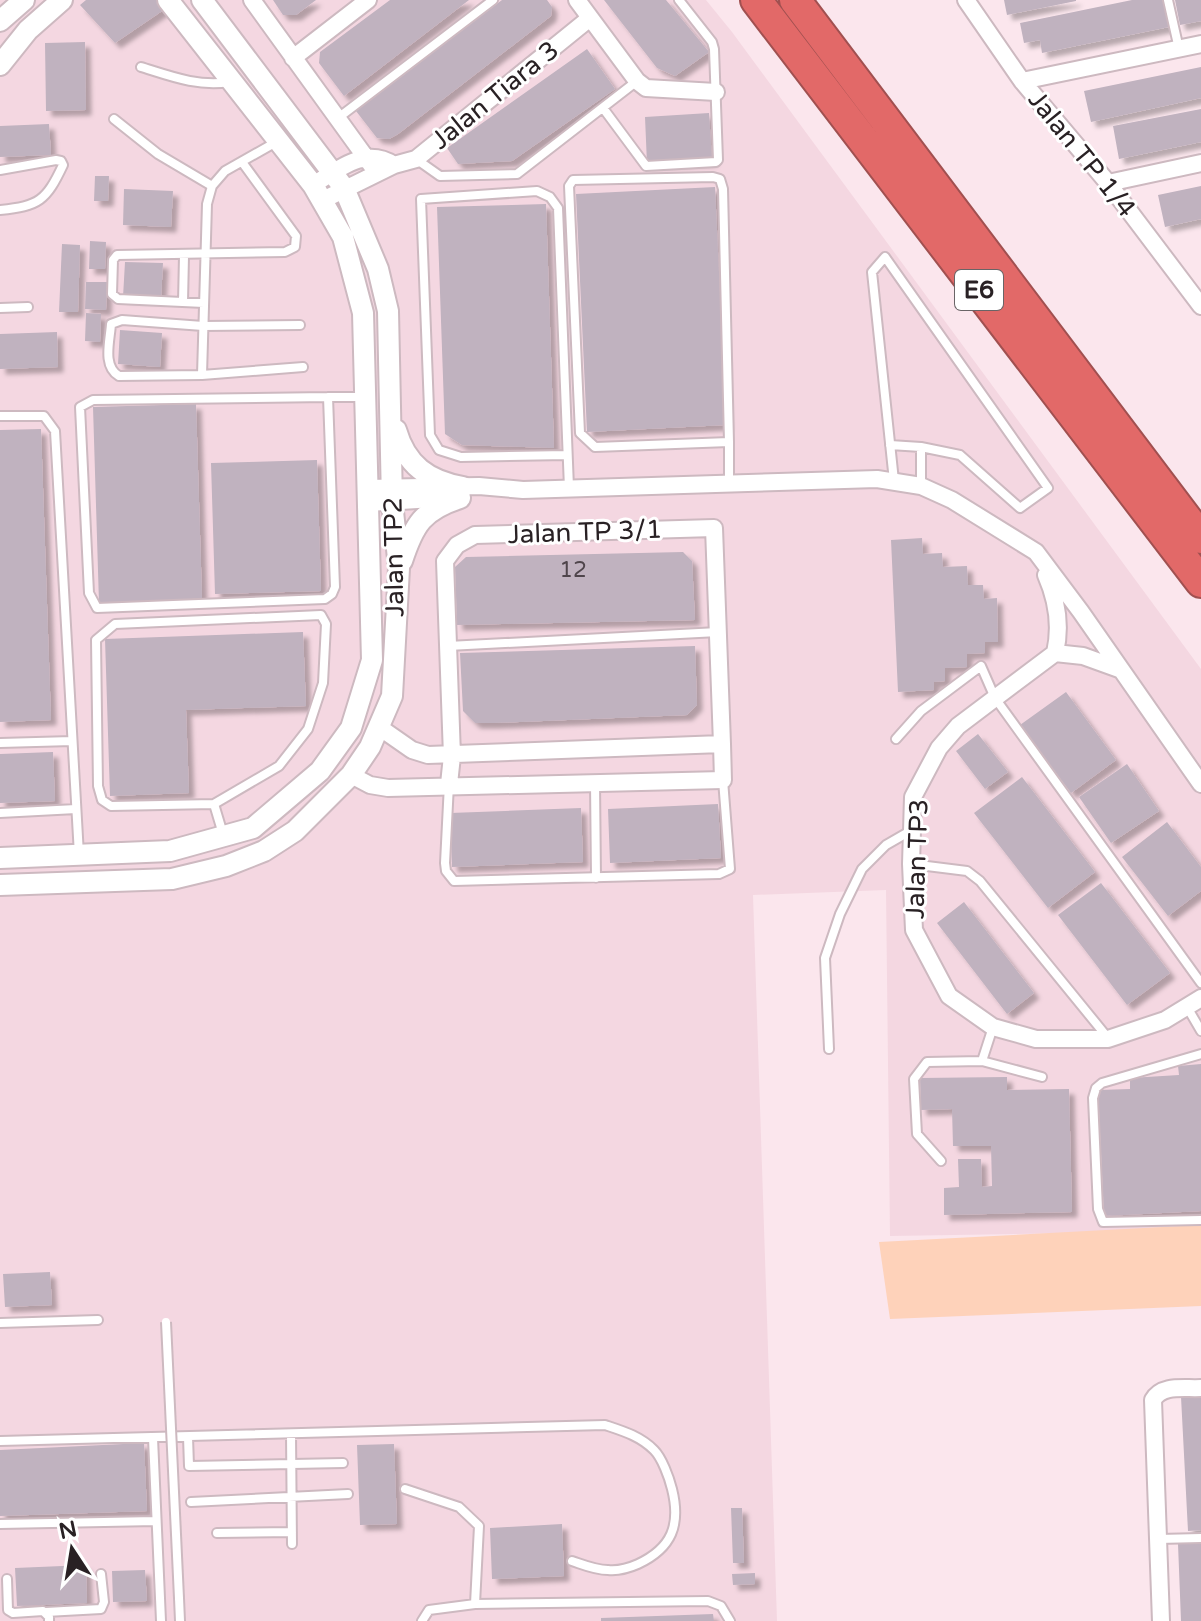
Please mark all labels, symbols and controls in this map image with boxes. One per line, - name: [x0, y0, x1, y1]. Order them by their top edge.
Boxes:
- street label: Jalan Tiara 3: [425, 34, 565, 156]
- street label: Jalan TP 1/4: [1022, 85, 1142, 223]
- road number: E6: [955, 270, 1003, 310]
- street label: Jalan TP2: [377, 497, 411, 617]
- street label: Jalan TP 3/1: [507, 514, 663, 550]
- house number: 12: [559, 557, 587, 583]
- street label: Jalan TP3: [899, 798, 935, 920]
- north arrow: [32, 1509, 112, 1589]
- text: N: [57, 1516, 79, 1545]

